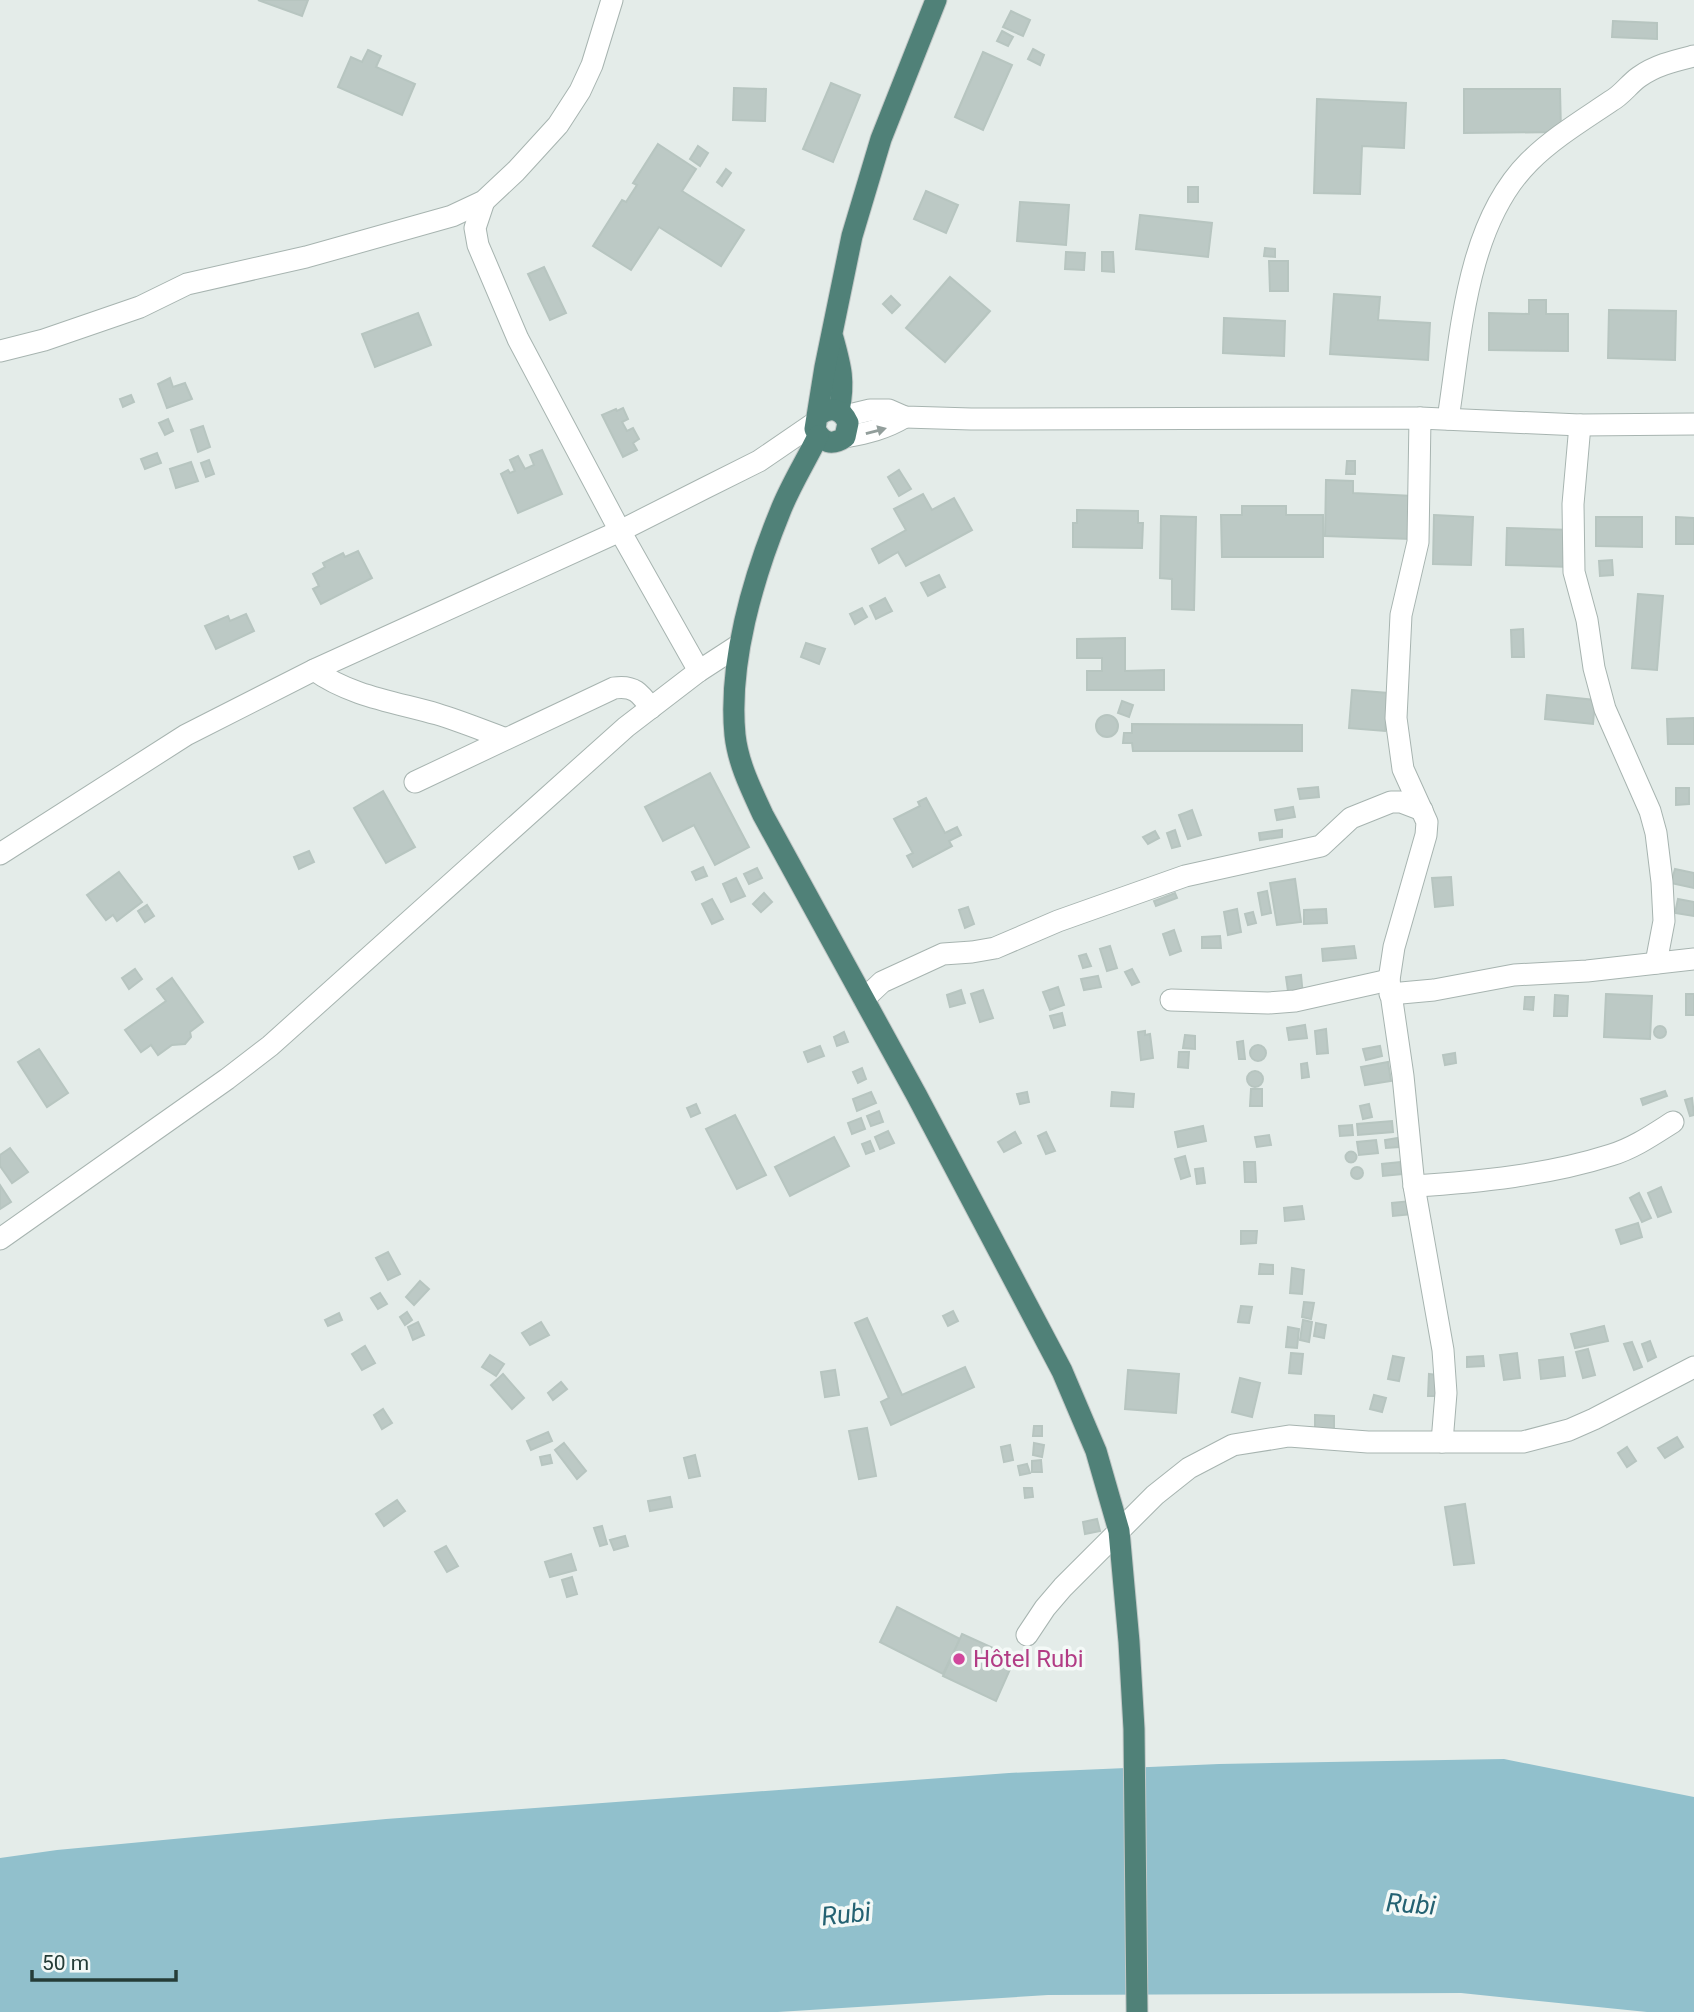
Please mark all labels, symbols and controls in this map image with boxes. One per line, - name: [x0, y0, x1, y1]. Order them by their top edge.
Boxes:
- one-way arrow: [866, 425, 887, 435]
- place label: Hôtel Rubi: [973, 1645, 1084, 1673]
- marker: Hôtel Rubi: [951, 1651, 967, 1667]
- water label: Rubi: [1385, 1887, 1438, 1921]
- water label: Rubi: [820, 1896, 873, 1932]
- scale bar: [32, 1938, 175, 1982]
- text: 50 m: [42, 1951, 89, 1975]

